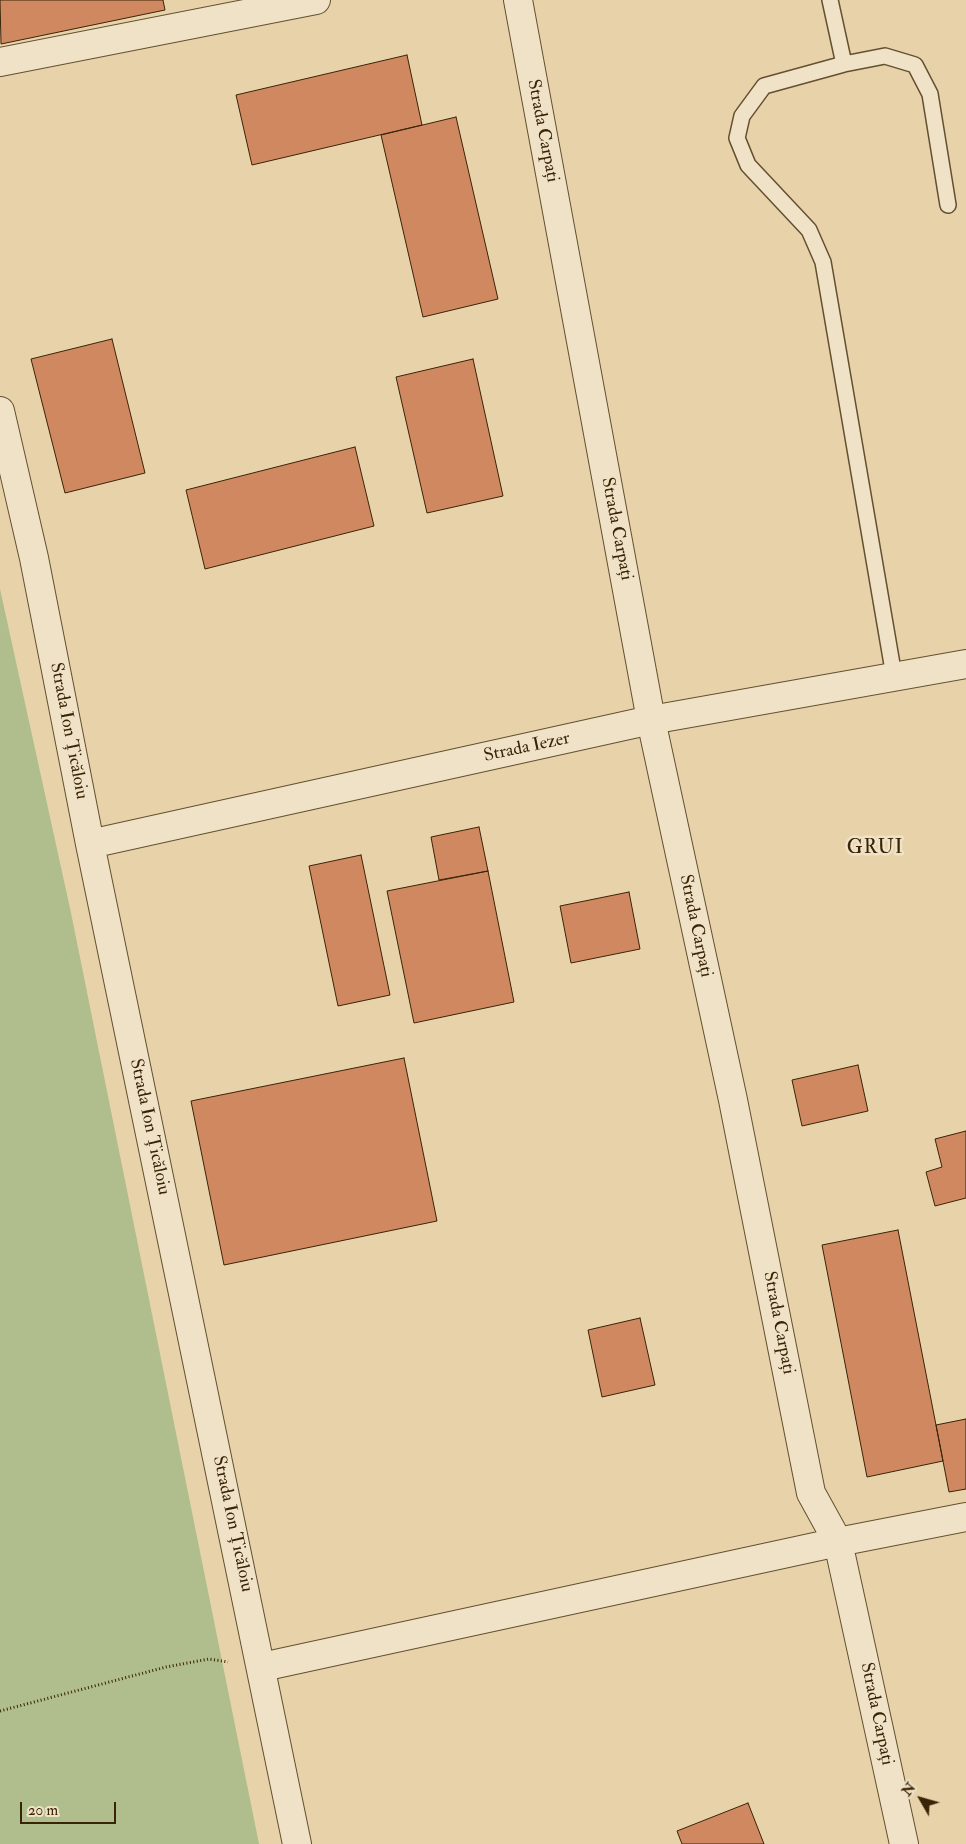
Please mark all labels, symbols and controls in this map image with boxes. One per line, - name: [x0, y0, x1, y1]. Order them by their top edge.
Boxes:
- street label: Strada Carpați: [521, 78, 563, 184]
- street label: Strada Carpați: [595, 476, 637, 582]
- street label: Strada Ion Țicăloiu: [44, 661, 92, 801]
- street label: Strada Iezer: [482, 728, 572, 768]
- district label: GRUI: [846, 838, 904, 860]
- street label: Strada Carpați: [674, 873, 716, 979]
- street label: Strada Ion Țicăloiu: [124, 1057, 174, 1197]
- street label: Strada Carpați: [757, 1270, 799, 1376]
- street label: Strada Ion Țicăloiu: [207, 1454, 257, 1594]
- street label: Strada Carpați: [855, 1661, 897, 1767]
- north arrow: [896, 1774, 946, 1824]
- text: N: [898, 1779, 919, 1800]
- scale bar: [22, 1792, 119, 1824]
- text: 20 m: [28, 1801, 58, 1820]

